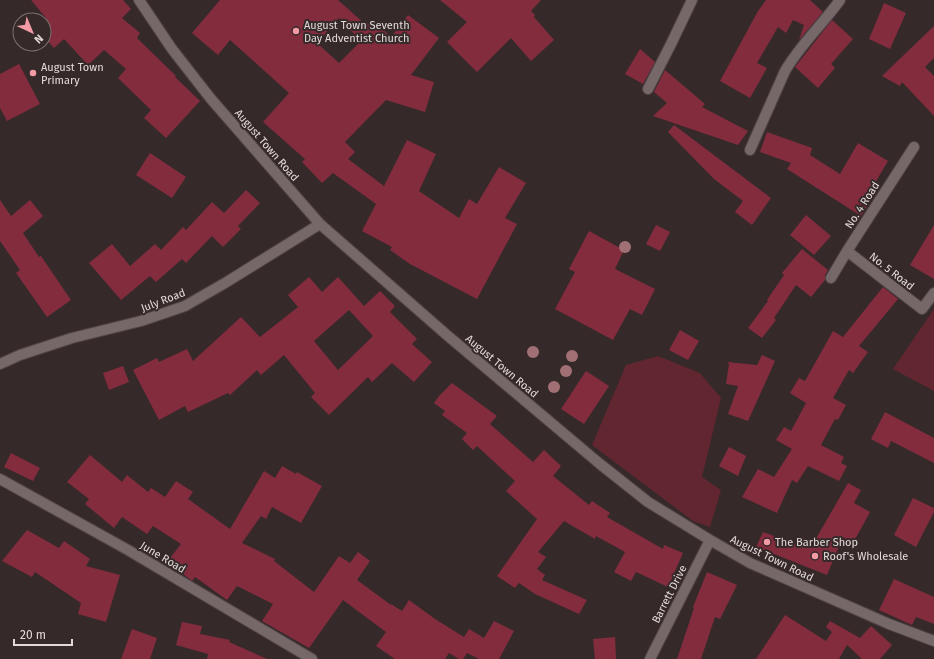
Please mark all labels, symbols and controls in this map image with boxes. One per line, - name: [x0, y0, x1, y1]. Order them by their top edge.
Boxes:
- north arrow: [12, 12, 52, 52]
- place label: August Town Seventh Day Adventist Church: [304, 19, 410, 45]
- marker: August Town Seventh Day Adventist Church: [291, 26, 301, 36]
- text: N: [31, 32, 46, 46]
- place label: August Town Primary: [41, 61, 104, 87]
- marker: August Town Primary: [28, 68, 38, 78]
- street label: August Town Road: [232, 107, 301, 184]
- street label: No. 4 Road: [842, 179, 882, 231]
- street label: No. 5 Road: [867, 250, 917, 293]
- street label: July Road: [139, 286, 187, 315]
- street label: August Town Road: [463, 332, 541, 401]
- street label: August Town Road: [728, 533, 815, 584]
- place label: The Barber Shop: [775, 536, 858, 549]
- marker: The Barber Shop: [762, 537, 772, 547]
- street label: June Road: [138, 539, 188, 576]
- place label: Roof's Wholesale: [823, 550, 908, 563]
- marker: Roof's Wholesale: [810, 551, 820, 561]
- street label: Barrett Drive: [649, 563, 690, 625]
- scale bar: [14, 621, 72, 647]
- text: 20 m: [20, 628, 46, 642]

